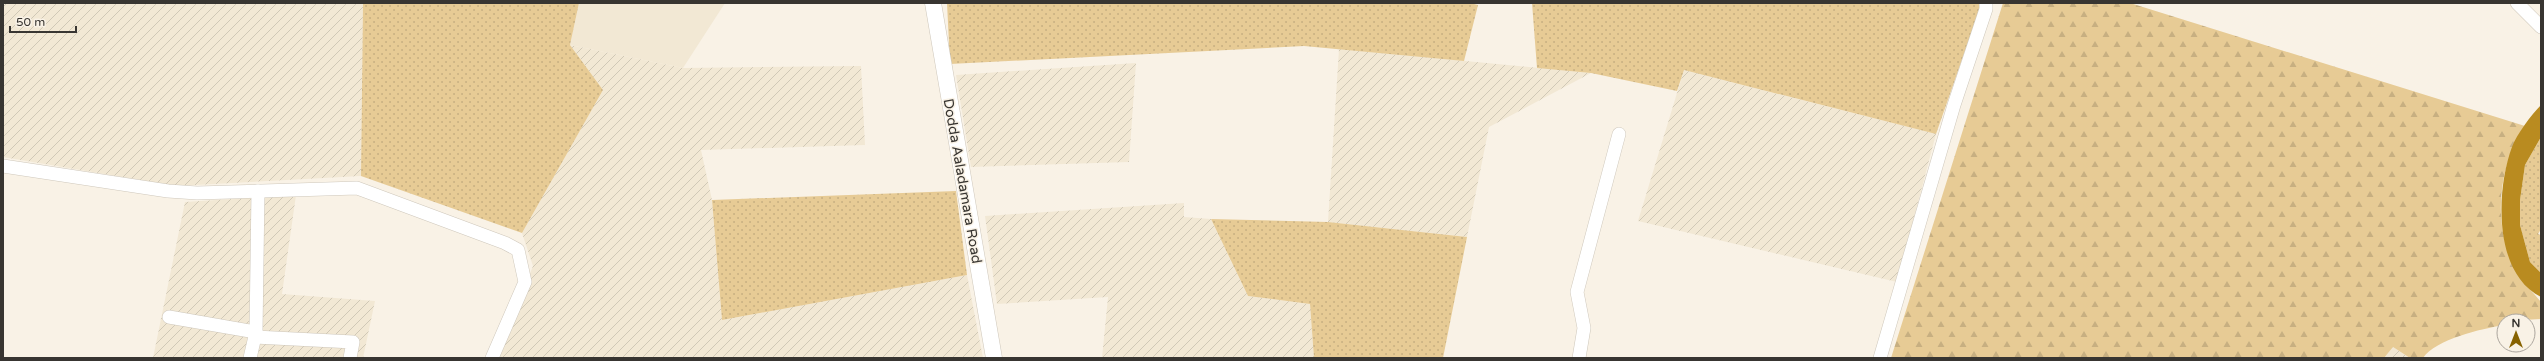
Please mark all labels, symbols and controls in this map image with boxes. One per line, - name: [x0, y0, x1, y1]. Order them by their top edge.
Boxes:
- scale bar: [10, 8, 76, 34]
- text: 50 m: [16, 15, 45, 29]
- street label: Dodda Aaladamara Road: [940, 97, 985, 265]
- north arrow: [2496, 313, 2536, 353]
- text: N: [2512, 317, 2520, 330]

